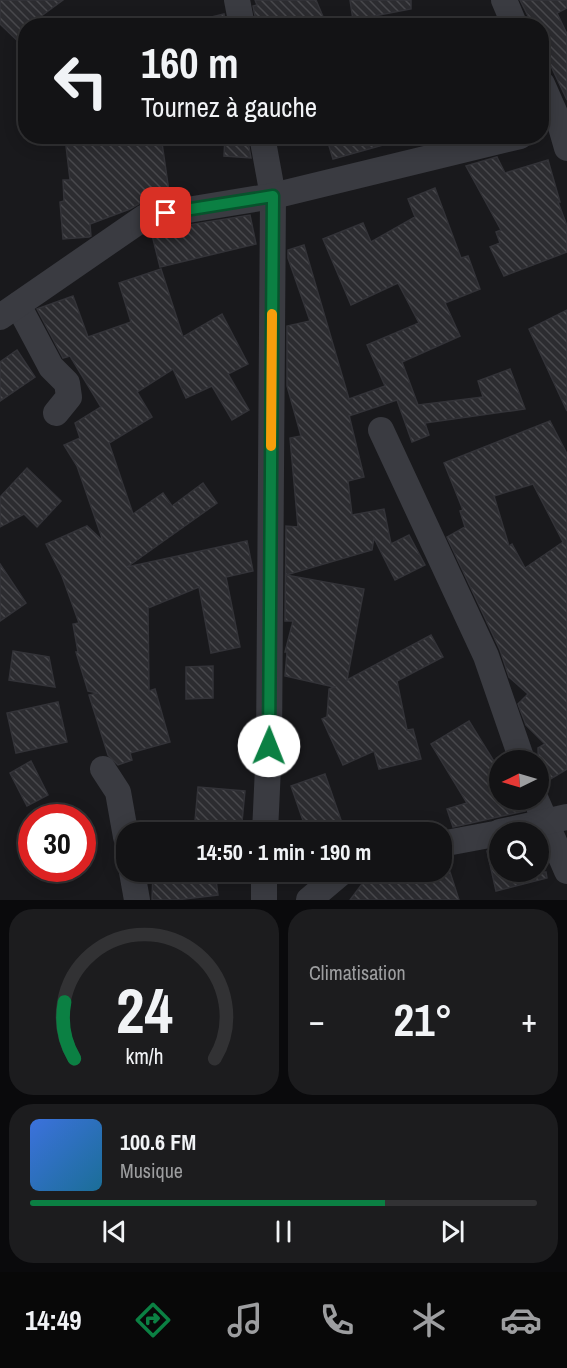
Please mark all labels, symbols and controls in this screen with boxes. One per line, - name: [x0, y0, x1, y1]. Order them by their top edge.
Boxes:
- text: 160 m: [141, 35, 239, 91]
- icon: left: [42, 42, 120, 120]
- text: Tournez à gauche: [141, 89, 317, 125]
- pin: [140, 187, 191, 238]
- icon: arrive: [149, 196, 182, 229]
- position arrow: [237, 714, 301, 778]
- north arrow: [489, 750, 549, 810]
- map controls: [489, 750, 549, 882]
- speed limit sign: 30: [18, 804, 96, 882]
- button: search: [489, 822, 549, 882]
- text: 14:50 · 1 min · 190 m: [197, 837, 371, 867]
- text: Climatisation: [309, 959, 406, 986]
- text: 24: [116, 968, 172, 1052]
- text: 21°: [393, 989, 453, 1050]
- text: −: [309, 998, 325, 1042]
- text: +: [521, 998, 537, 1042]
- text: km/h: [125, 1042, 163, 1071]
- text: 100.6 FM: [120, 1127, 196, 1157]
- text: Musique: [120, 1157, 183, 1184]
- icon: previous: [98, 1215, 131, 1248]
- icon: pause: [267, 1215, 300, 1248]
- icon: next: [436, 1215, 469, 1248]
- icon: directions: [132, 1299, 174, 1341]
- icon: music: [224, 1299, 266, 1341]
- icon: phone: [316, 1299, 358, 1341]
- icon: climate: [408, 1299, 450, 1341]
- icon: car: [500, 1299, 542, 1341]
- text: 14:49: [25, 1302, 82, 1338]

